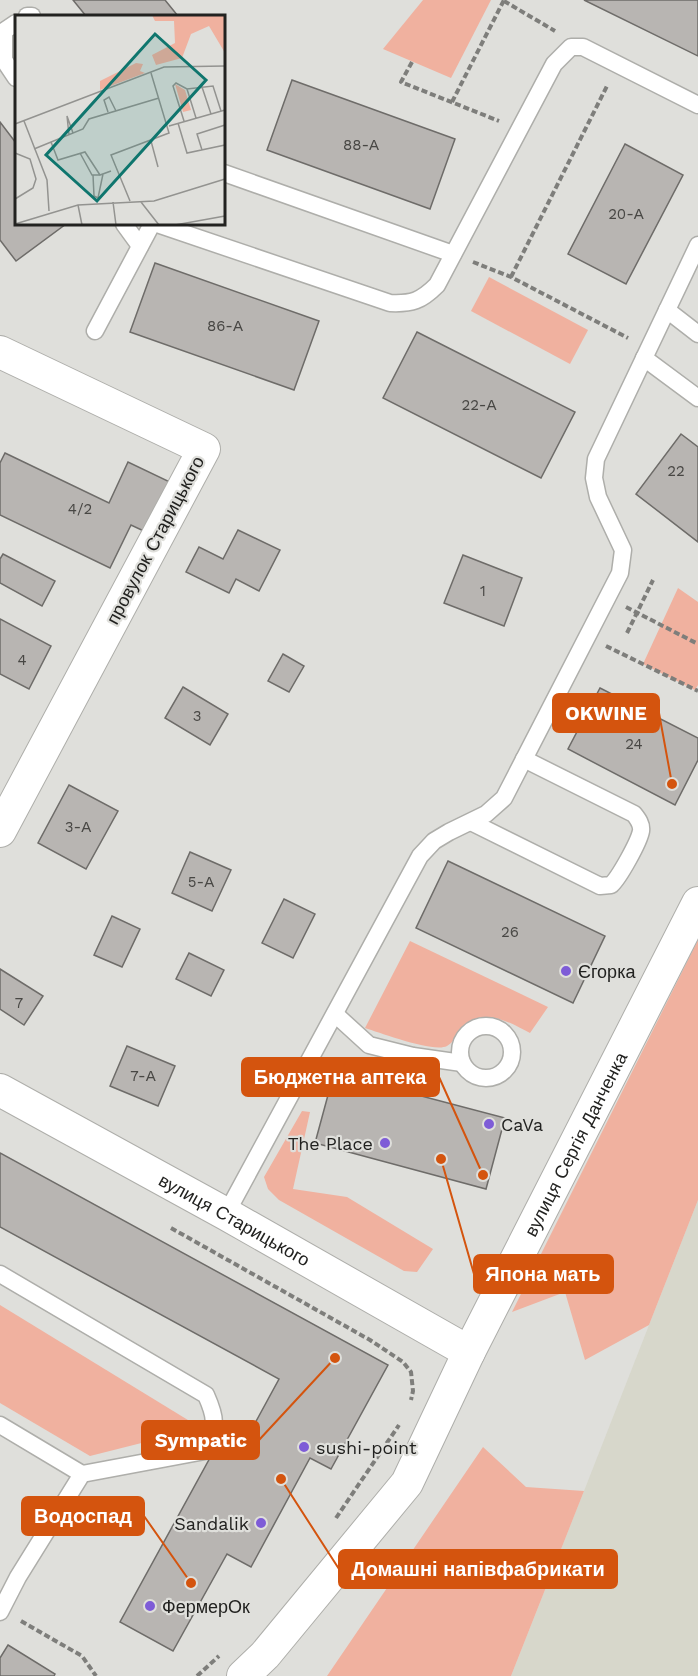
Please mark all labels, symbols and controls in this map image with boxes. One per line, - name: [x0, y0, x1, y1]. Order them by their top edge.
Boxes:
- inset map: [15, 15, 225, 225]
- house number: 88-А: [343, 136, 379, 154]
- house number: 20-А: [608, 205, 644, 223]
- house number: 86-А: [207, 317, 243, 335]
- house number: 22-А: [462, 396, 496, 414]
- street label: провулок Старицького: [102, 452, 208, 628]
- house number: 22: [667, 462, 685, 480]
- house number: 4/2: [68, 500, 92, 518]
- house number: 1: [480, 582, 486, 600]
- house number: 4: [17, 651, 27, 669]
- callout: OKWINE: [553, 694, 659, 732]
- text: OKWINE: [565, 701, 647, 725]
- house number: 3: [193, 707, 201, 725]
- house number: 24: [625, 735, 643, 753]
- house number: 3-А: [65, 818, 91, 836]
- house number: 5-А: [188, 873, 214, 891]
- house number: 26: [501, 923, 519, 941]
- place label: Єгорка: [578, 961, 636, 982]
- marker: Єгорка: [559, 964, 573, 978]
- house number: 7: [15, 994, 23, 1012]
- street label: вулиця Сергія Данченка: [519, 1047, 631, 1239]
- callout: Бюджетна аптека: [242, 1058, 439, 1096]
- text: Бюджетна аптека: [254, 1065, 427, 1089]
- house number: 7-А: [130, 1067, 156, 1085]
- place label: CaVa: [501, 1114, 543, 1135]
- marker: CaVa: [482, 1117, 496, 1131]
- place label: The Place: [288, 1133, 373, 1154]
- marker: The Place: [378, 1136, 392, 1150]
- street label: вулиця Старицького: [156, 1169, 314, 1270]
- callout: Япона мать: [474, 1255, 613, 1293]
- text: Япона мать: [485, 1262, 601, 1286]
- callout: Sympatic: [142, 1421, 259, 1459]
- text: Sympatic: [155, 1428, 247, 1452]
- place label: sushi-point: [316, 1437, 417, 1458]
- marker: sushi-point: [297, 1440, 311, 1454]
- callout: Водоспад: [22, 1497, 144, 1535]
- text: Водоспад: [34, 1504, 132, 1528]
- place label: Sandalik: [174, 1513, 249, 1534]
- marker: Sandalik: [254, 1516, 268, 1530]
- callout: Домашні напівфабрикати: [339, 1550, 617, 1588]
- text: Домашні напівфабрикати: [351, 1557, 605, 1581]
- place label: ФермерОк: [162, 1596, 250, 1617]
- marker: ФермерОк: [143, 1599, 157, 1613]

